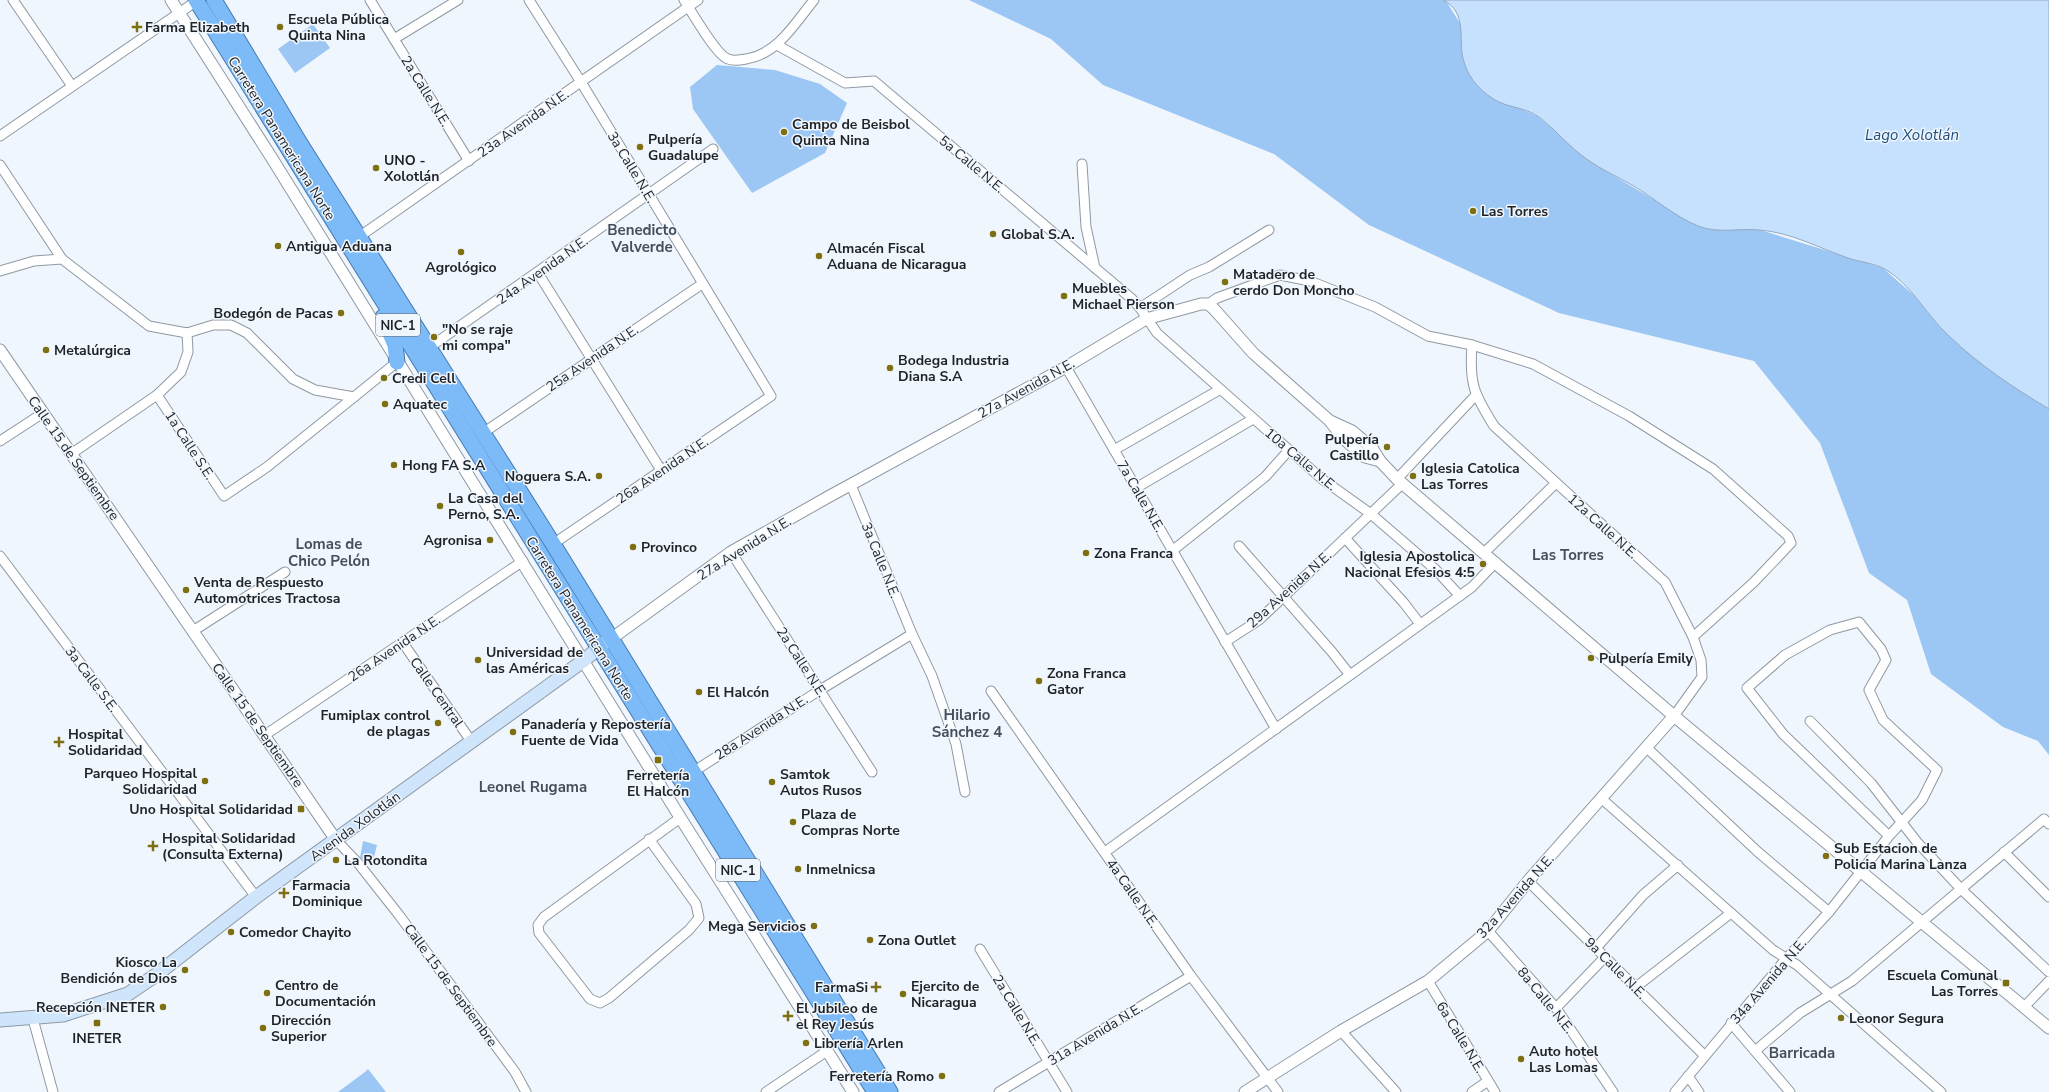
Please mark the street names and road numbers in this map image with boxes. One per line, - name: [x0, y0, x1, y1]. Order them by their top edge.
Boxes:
- street label: 2a Calle N.E.: [396, 52, 455, 130]
- street label: Carretera Panamericana Norte: [223, 53, 340, 224]
- street label: 23a Avenida N.E.: [474, 85, 573, 162]
- street label: 3a Calle N.E.: [603, 128, 660, 207]
- street label: 5a Calle N.E.: [935, 131, 1009, 197]
- street label: 24a Avenida N.E.: [493, 232, 592, 309]
- road number: NIC-1: [376, 314, 420, 336]
- street label: 25a Avenida N.E.: [542, 320, 642, 396]
- street label: 27a Avenida N.E.: [975, 354, 1078, 423]
- street label: Calle 15 de Septiembre: [23, 392, 124, 524]
- street label: 1a Calle S.E.: [160, 407, 219, 483]
- street label: 10a Calle N.E.: [1261, 424, 1341, 495]
- street label: 26a Avenida N.E.: [612, 432, 712, 508]
- street label: 7a Calle N.E.: [1112, 457, 1169, 536]
- street label: 12a Calle N.E.: [1563, 490, 1642, 563]
- street label: 27a Avenida N.E.: [694, 512, 795, 585]
- street label: 3a Calle N.E.: [857, 519, 904, 601]
- street label: Carretera Panamericana Norte: [521, 533, 638, 704]
- street label: 29a Avenida N.E.: [1243, 546, 1336, 632]
- street label: 26a Avenida N.E.: [344, 610, 444, 686]
- street label: 2a Calle N.E.: [772, 623, 831, 701]
- street label: 3a Calle S.E.: [60, 642, 123, 716]
- street label: Calle Central: [405, 653, 468, 732]
- street label: Calle 15 de Septiembre: [207, 659, 308, 791]
- street label: 28a Avenida N.E.: [711, 690, 812, 765]
- street label: Avenida Xolotlán: [306, 787, 404, 866]
- street label: 32a Avenida N.E.: [1472, 850, 1558, 943]
- street label: 4a Calle N.E.: [1102, 855, 1163, 932]
- road number: NIC-1: [716, 859, 760, 881]
- street label: Calle 15 de Septiembre: [399, 920, 502, 1051]
- street label: 9a Calle N.E.: [1581, 933, 1651, 1003]
- street label: 34a Avenida N.E.: [1726, 934, 1811, 1028]
- street label: 8a Calle N.E.: [1513, 963, 1578, 1038]
- street label: 2a Calle N.E.: [988, 971, 1045, 1050]
- street label: 6a Calle N.E.: [1432, 998, 1489, 1077]
- street label: 31a Avenida N.E.: [1044, 999, 1146, 1070]

